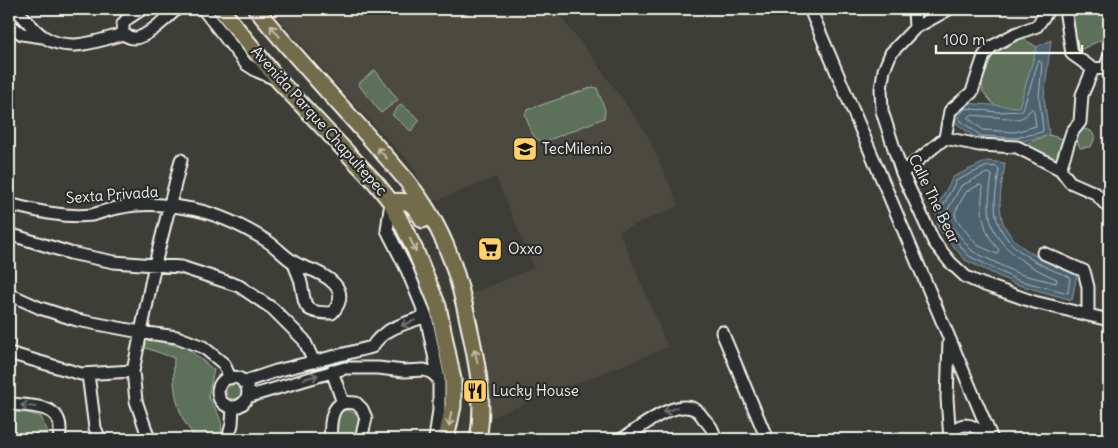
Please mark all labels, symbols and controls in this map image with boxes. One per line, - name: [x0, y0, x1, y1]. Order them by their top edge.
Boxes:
- scale bar: [936, 22, 1082, 54]
- one-way arrow: [269, 25, 280, 38]
- text: 100 m: [943, 30, 985, 49]
- street label: Avenida Parque Chapultepec: [247, 42, 392, 200]
- school or university icon: TecMilenio: [512, 136, 538, 162]
- place label: TecMilenio: [542, 139, 612, 158]
- one-way arrow: [377, 147, 388, 160]
- street label: Calle The Bear: [905, 151, 964, 247]
- street label: Sexta Privada: [65, 182, 159, 207]
- supermarket icon: Oxxo: [477, 236, 503, 262]
- one-way arrow: [409, 237, 418, 252]
- place label: Oxxo: [508, 239, 543, 258]
- one-way arrow: [401, 319, 416, 328]
- one-way arrow: [470, 349, 480, 365]
- one-way arrow: [302, 372, 318, 382]
- restaurant icon: Lucky House: [462, 378, 488, 404]
- place label: Lucky House: [492, 381, 579, 400]
- one-way arrow: [21, 401, 37, 411]
- one-way arrow: [663, 406, 678, 415]
- one-way arrow: [445, 410, 455, 426]

